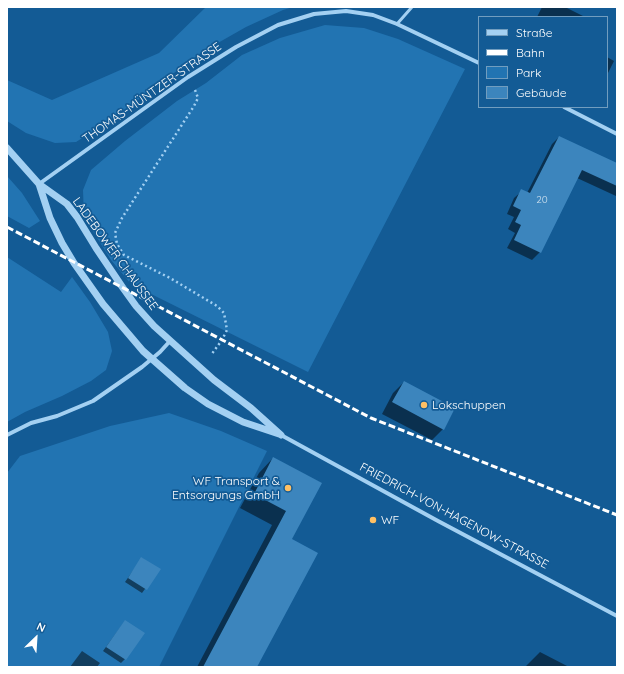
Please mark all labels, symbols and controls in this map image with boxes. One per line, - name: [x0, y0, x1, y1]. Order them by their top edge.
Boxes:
- legend: [478, 16, 608, 108]
- text: Straße: [516, 25, 553, 40]
- street label: THOMAS-MÜNTZER-STRASSE: [80, 39, 224, 147]
- text: Bahn: [516, 45, 545, 60]
- text: Park: [516, 65, 541, 80]
- text: Gebäude: [516, 85, 566, 100]
- house number: 20: [536, 194, 548, 206]
- street label: LADEBOWER CHAUSSEE: [69, 195, 161, 313]
- place label: Lokschuppen: [432, 398, 506, 412]
- marker: Lokschuppen: [419, 400, 429, 410]
- street label: FRIEDRICH-VON-HAGENOW-STRASSE: [357, 460, 551, 572]
- place label: WF Transport & Entsorgungs GmbH: [172, 474, 280, 502]
- marker: WF Transport & Entsorgungs GmbH: [283, 483, 293, 493]
- place label: WF: [381, 513, 399, 527]
- marker: WF: [368, 515, 378, 525]
- north arrow: [16, 618, 56, 658]
- text: N: [34, 619, 48, 635]

